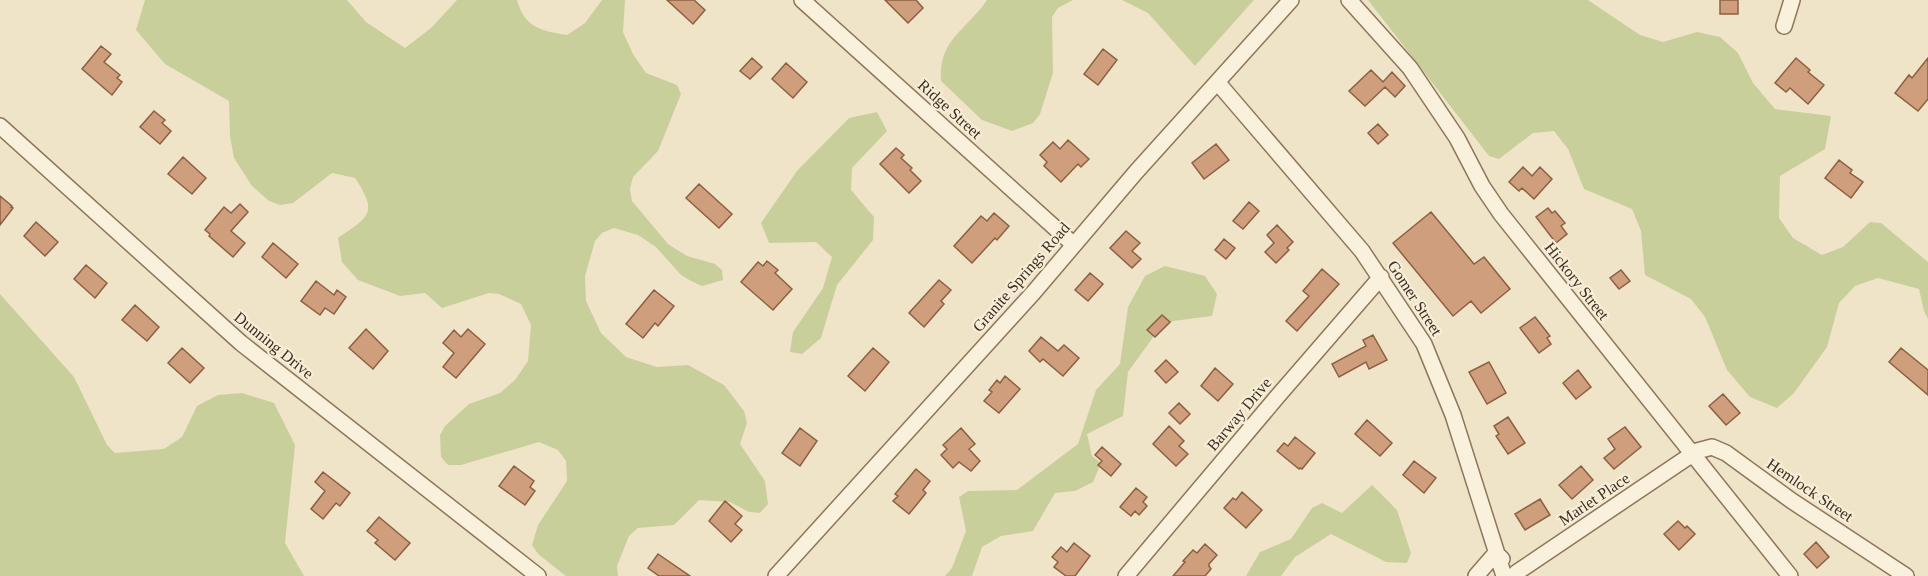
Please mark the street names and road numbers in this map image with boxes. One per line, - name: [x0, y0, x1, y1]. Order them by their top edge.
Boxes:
- street label: Ridge Street: [914, 76, 986, 143]
- street label: Granite Springs Road: [969, 219, 1074, 336]
- street label: Hickory Street: [1541, 239, 1613, 324]
- street label: Gomer Street: [1385, 257, 1446, 339]
- street label: Dunning Drive: [231, 308, 317, 383]
- street label: Barway Drive: [1204, 374, 1275, 455]
- street label: Hemlock Street: [1764, 455, 1857, 525]
- street label: Marlet Place: [1556, 469, 1632, 529]

